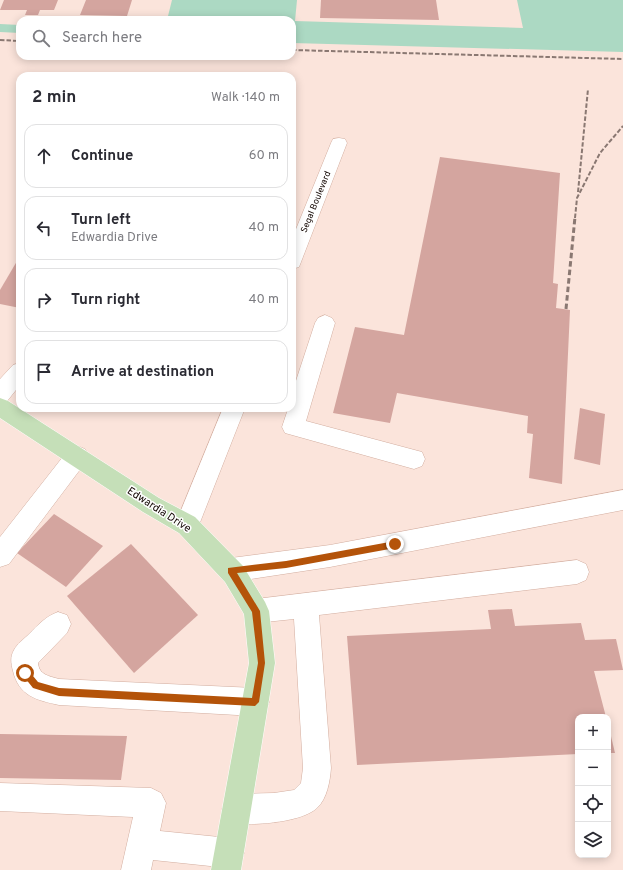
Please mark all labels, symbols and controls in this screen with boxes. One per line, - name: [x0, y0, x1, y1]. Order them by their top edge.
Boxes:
- search box: [16, 16, 296, 60]
- icon: search: [30, 27, 52, 49]
- text: Search here: [62, 29, 142, 48]
- text: 2 min: [32, 87, 76, 109]
- text: Walk · 140 m: [211, 90, 280, 106]
- icon: ahead: [33, 145, 55, 167]
- text: Continue: [71, 147, 133, 166]
- text: 60 m: [249, 148, 279, 164]
- street label: Segal Boulevard: [299, 170, 333, 234]
- text: Turn left: [71, 211, 131, 230]
- icon: left: [33, 217, 55, 239]
- text: 40 m: [249, 220, 279, 236]
- text: Edwardia Drive: [71, 230, 158, 246]
- icon: right: [33, 289, 55, 311]
- text: Turn right: [71, 291, 140, 310]
- text: 40 m: [249, 292, 279, 308]
- icon: arrive: [33, 361, 55, 383]
- text: Arrive at destination: [71, 363, 214, 382]
- street label: Edwardia Drive: [124, 484, 194, 536]
- route end: [386, 535, 404, 553]
- route start: [16, 664, 34, 682]
- map controls: [575, 714, 611, 858]
- button: +: [575, 714, 611, 750]
- button: −: [575, 750, 611, 786]
- button: locate: [575, 786, 611, 822]
- button: layers: [575, 822, 611, 858]

